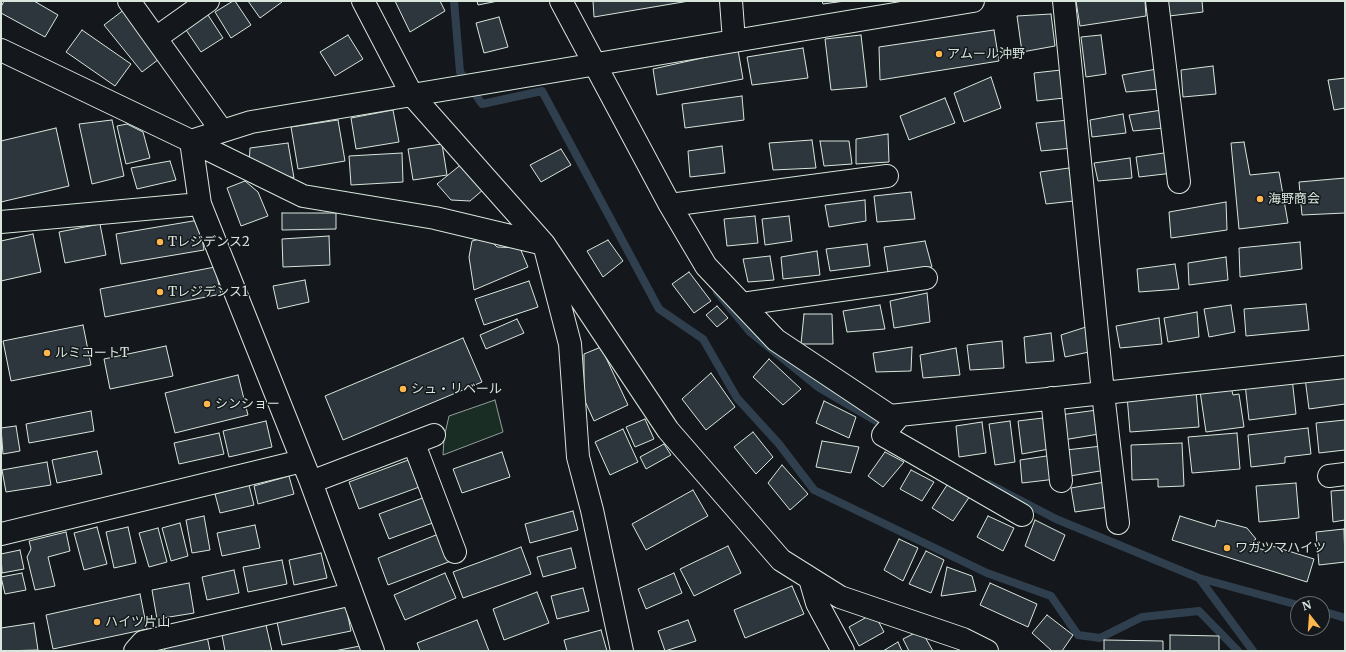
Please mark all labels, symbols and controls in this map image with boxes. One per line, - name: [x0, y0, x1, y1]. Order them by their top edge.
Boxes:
- place label: アムール沖野: [947, 46, 1025, 62]
- marker: アムール沖野: [934, 49, 944, 59]
- place label: 海野商会: [1268, 191, 1320, 207]
- marker: 海野商会: [1255, 194, 1265, 204]
- place label: Tレジデンス2: [168, 234, 250, 250]
- marker: Tレジデンス2: [155, 237, 165, 247]
- place label: Tレジデンス1: [168, 284, 248, 300]
- marker: Tレジデンス1: [155, 287, 165, 297]
- place label: ルミコートT: [55, 345, 129, 361]
- marker: ルミコートT: [42, 348, 52, 358]
- place label: シュ・リベール: [411, 381, 502, 397]
- marker: シュ・リベール: [398, 384, 408, 394]
- place label: シンショー: [215, 396, 280, 412]
- marker: シンショー: [202, 399, 212, 409]
- place label: ワガツマハイツ: [1235, 540, 1326, 556]
- marker: ワガツマハイツ: [1222, 543, 1232, 553]
- north arrow: [1290, 596, 1330, 636]
- text: N: [1301, 598, 1313, 613]
- place label: ハイツ片山: [105, 614, 170, 630]
- marker: ハイツ片山: [92, 617, 102, 627]

